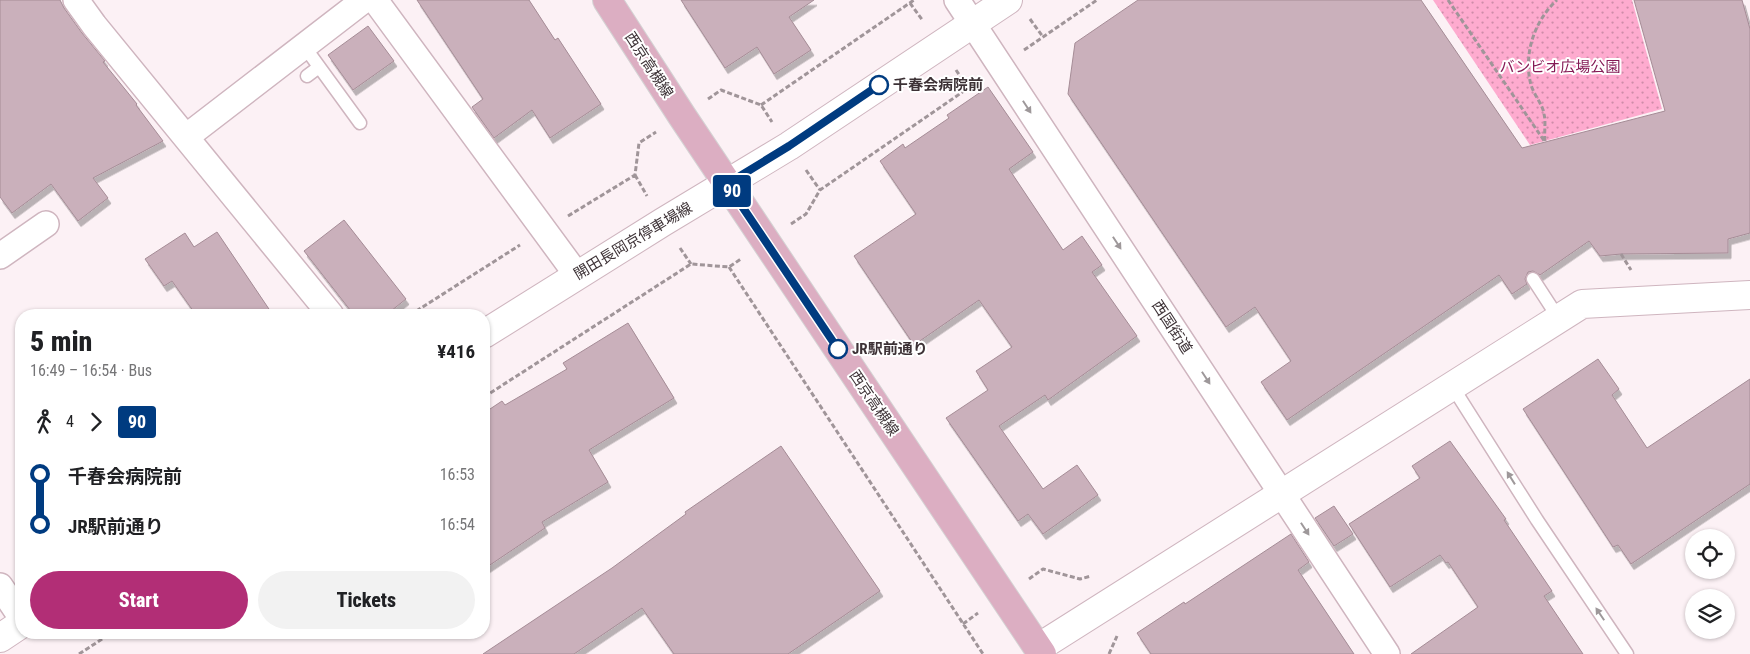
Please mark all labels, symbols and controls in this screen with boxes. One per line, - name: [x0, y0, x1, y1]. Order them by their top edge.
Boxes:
- street label: 西京高槻線: [621, 29, 677, 101]
- park label: バンビオ広場公園: [1500, 58, 1620, 76]
- marker: 千春会病院前: [869, 75, 889, 95]
- place label: 千春会病院前: [893, 76, 983, 94]
- one-way arrow: [1023, 100, 1032, 113]
- line badge: 90: [710, 175, 754, 207]
- text: 90: [723, 180, 741, 201]
- street label: 開田長岡京停車場線: [570, 199, 696, 283]
- one-way arrow: [1112, 236, 1121, 249]
- street label: 西国街道: [1148, 297, 1196, 357]
- text: 5 min: [30, 325, 92, 358]
- marker: JR駅前通り: [828, 339, 848, 359]
- text: ¥416: [437, 340, 475, 363]
- place label: JR駅前通り: [852, 340, 928, 358]
- text: 16:49 – 16:54 · Bus: [30, 361, 152, 380]
- street label: 西京高槻線: [846, 367, 902, 439]
- one-way arrow: [1201, 372, 1211, 385]
- icon: walk: [30, 408, 58, 436]
- icon: forward: [82, 408, 110, 436]
- text: 90: [128, 411, 146, 432]
- text: 4: [66, 412, 74, 431]
- text: 千春会病院前: [68, 465, 182, 488]
- text: 16:53: [440, 465, 475, 484]
- one-way arrow: [1506, 471, 1515, 485]
- text: JR駅前通り: [68, 515, 164, 538]
- text: 16:54: [440, 515, 475, 534]
- one-way arrow: [1300, 522, 1310, 535]
- map controls: [1685, 529, 1735, 639]
- button: locate: [1685, 529, 1735, 579]
- button: Start: [30, 571, 248, 629]
- button: Tickets: [258, 571, 475, 629]
- button: layers: [1685, 589, 1735, 639]
- one-way arrow: [1595, 607, 1605, 620]

